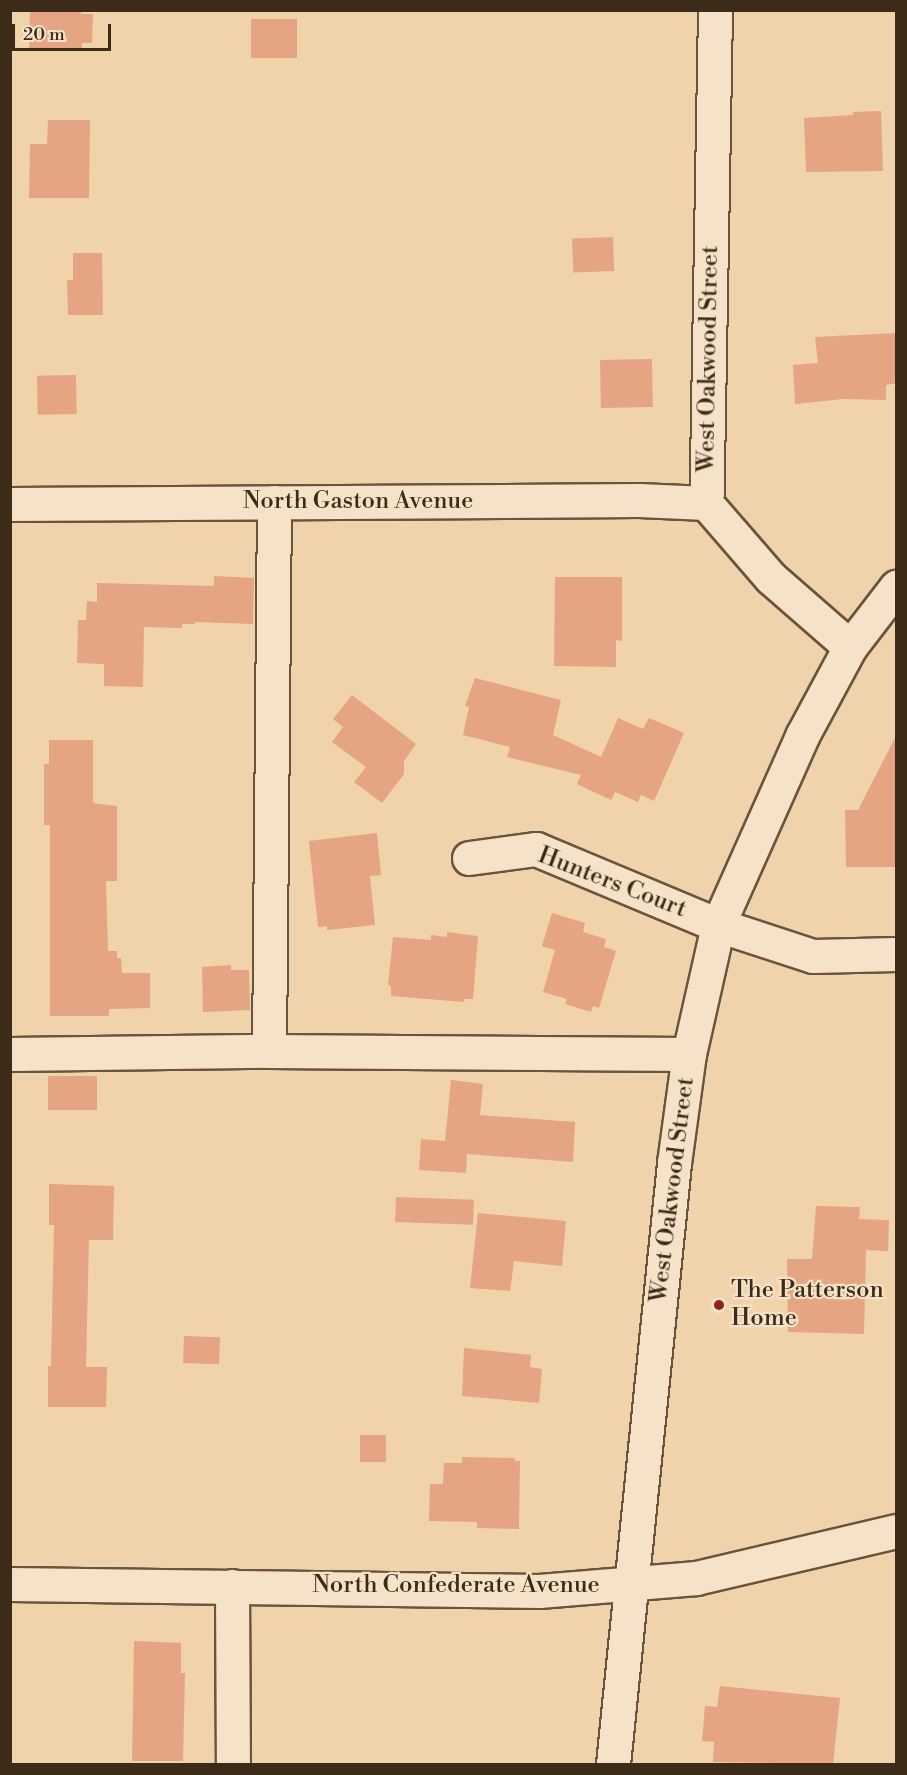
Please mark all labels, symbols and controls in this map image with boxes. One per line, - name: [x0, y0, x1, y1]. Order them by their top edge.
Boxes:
- scale bar: [15, 12, 114, 50]
- text: 20 m: [23, 23, 65, 46]
- street label: West Oakwood Street: [693, 245, 725, 473]
- street label: North Gaston Avenue: [243, 488, 473, 516]
- street label: Hunters Court: [534, 841, 690, 925]
- street label: West Oakwood Street: [645, 1076, 701, 1304]
- place label: The Patterson Home: [731, 1277, 884, 1333]
- marker: The Patterson Home: [712, 1298, 726, 1312]
- street label: North Confederate Avenue: [312, 1572, 600, 1600]

